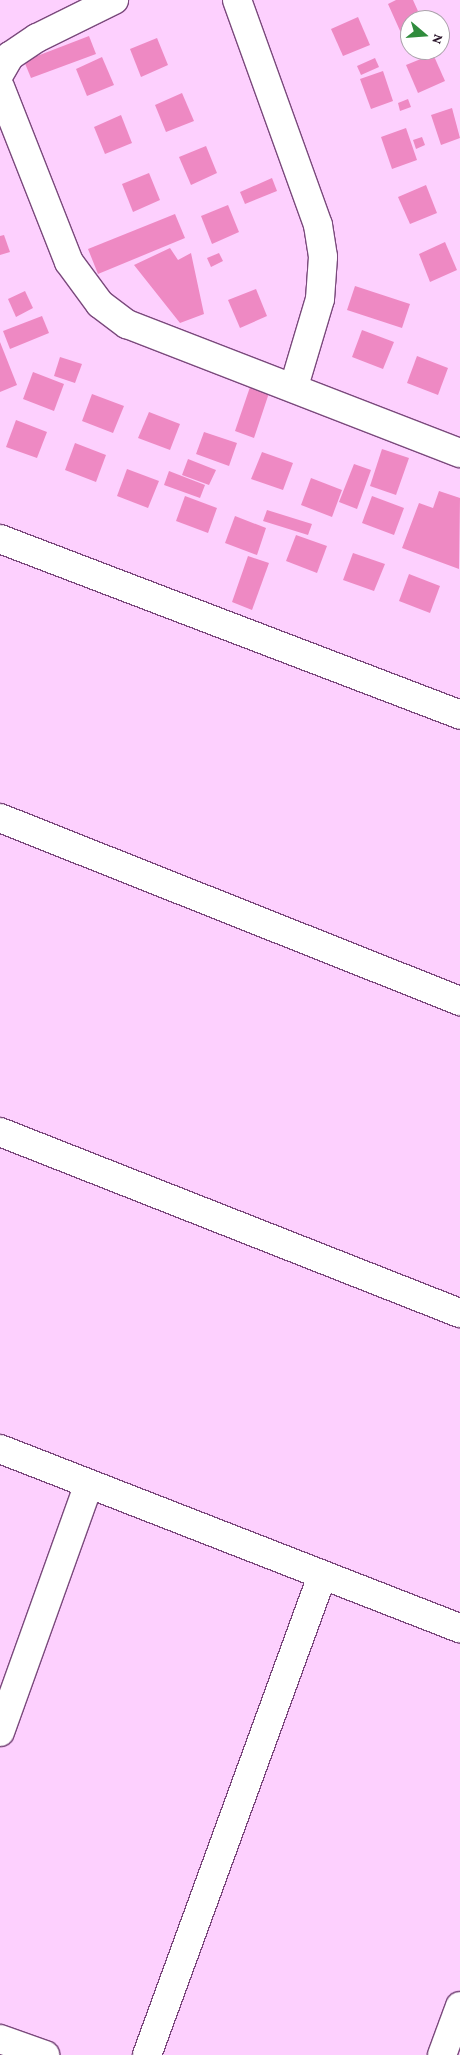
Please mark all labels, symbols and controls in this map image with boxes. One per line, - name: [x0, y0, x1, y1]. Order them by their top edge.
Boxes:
- north arrow: [400, 10, 450, 60]
- text: N: [429, 32, 447, 46]

